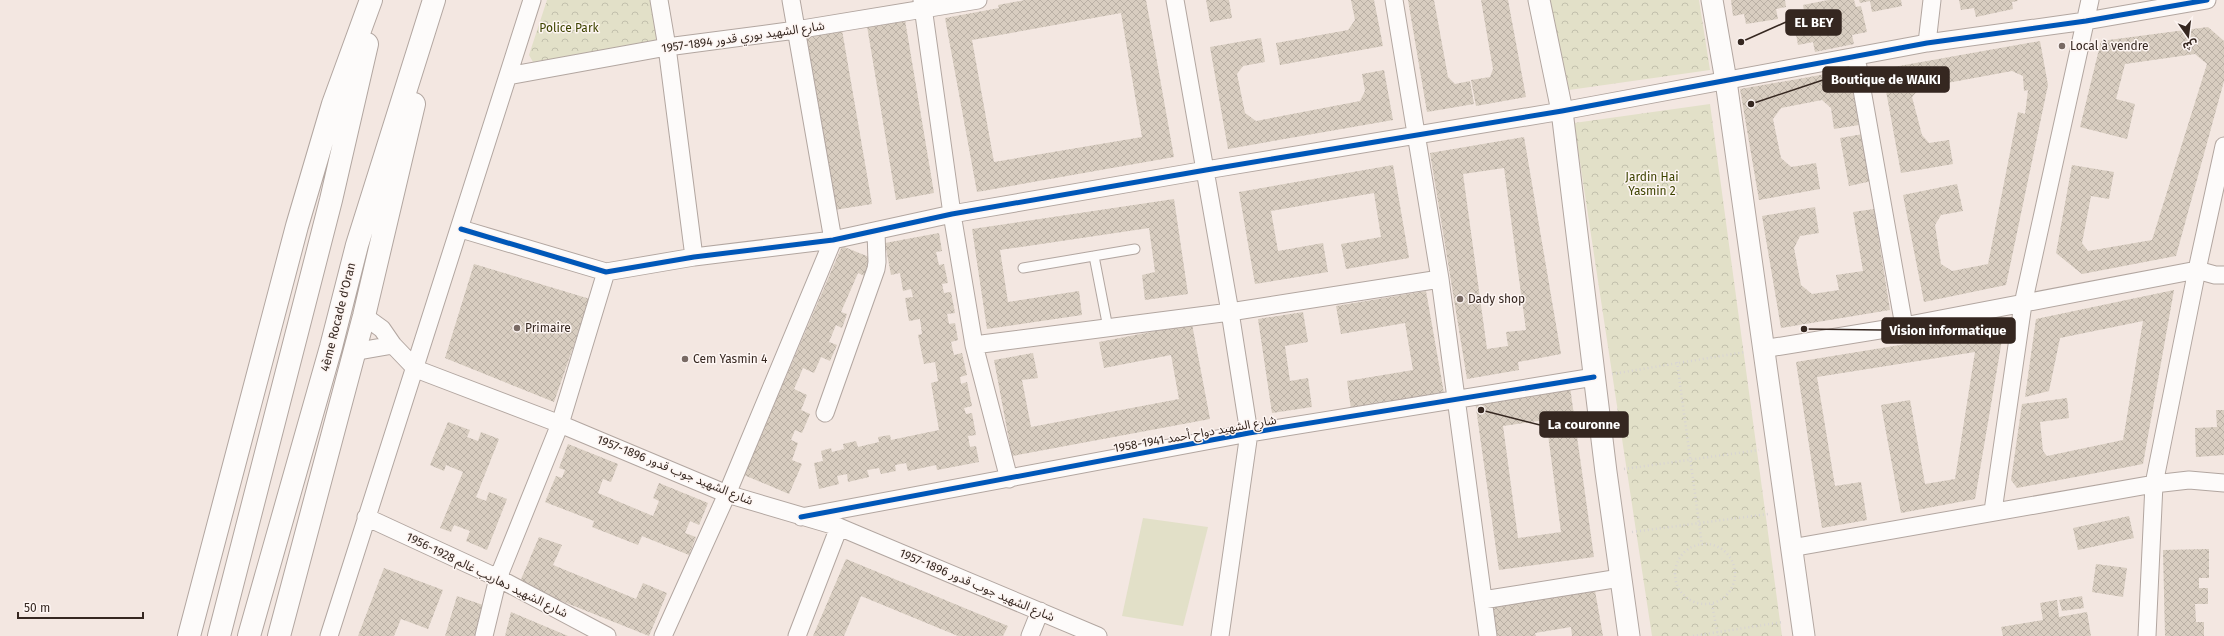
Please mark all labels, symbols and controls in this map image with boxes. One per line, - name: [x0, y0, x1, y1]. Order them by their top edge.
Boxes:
- callout: EL BEY: [1786, 10, 1841, 35]
- text: EL BEY: [1794, 15, 1834, 30]
- north arrow: [2168, 16, 2208, 56]
- street label: شارع الشهيد بوري قدور 1894-1957: [660, 19, 826, 58]
- park label: Police Park: [539, 21, 600, 35]
- text: ش: [2181, 37, 2199, 53]
- place label: Local à vendre: [2070, 39, 2149, 53]
- marker: Local à vendre: [2057, 41, 2067, 51]
- callout: Boutique de WAIKI: [1823, 67, 1949, 92]
- text: Boutique de WAIKI: [1831, 72, 1941, 87]
- park label: Jardin Hai Yasmin 2: [1625, 170, 1679, 198]
- street label: 4ème Rocade d'Oran: [318, 261, 358, 373]
- place label: Dady shop: [1468, 292, 1525, 306]
- marker: Dady shop: [1455, 294, 1465, 304]
- callout: Vision informatique: [1882, 318, 2015, 343]
- place label: Primaire: [525, 321, 571, 335]
- marker: Primaire: [512, 323, 522, 333]
- text: Vision informatique: [1889, 323, 2006, 338]
- place label: Cem Yasmin 4: [693, 352, 768, 366]
- marker: Cem Yasmin 4: [680, 354, 690, 364]
- street label: شارع الشهيد دواح أحمد 1941-1958: [1112, 412, 1278, 457]
- callout: La couronne: [1540, 412, 1628, 437]
- text: La couronne: [1548, 417, 1620, 432]
- street label: شارع الشهيد جوب قدور 1896-1957: [594, 432, 755, 510]
- street label: شارع الشهيد دهاريب غالم 1928-1956: [403, 530, 570, 622]
- street label: شارع الشهيد جوب قدور 1896-1957: [897, 546, 1057, 626]
- scale bar: [18, 594, 143, 620]
- text: 50 m: [24, 601, 50, 615]

